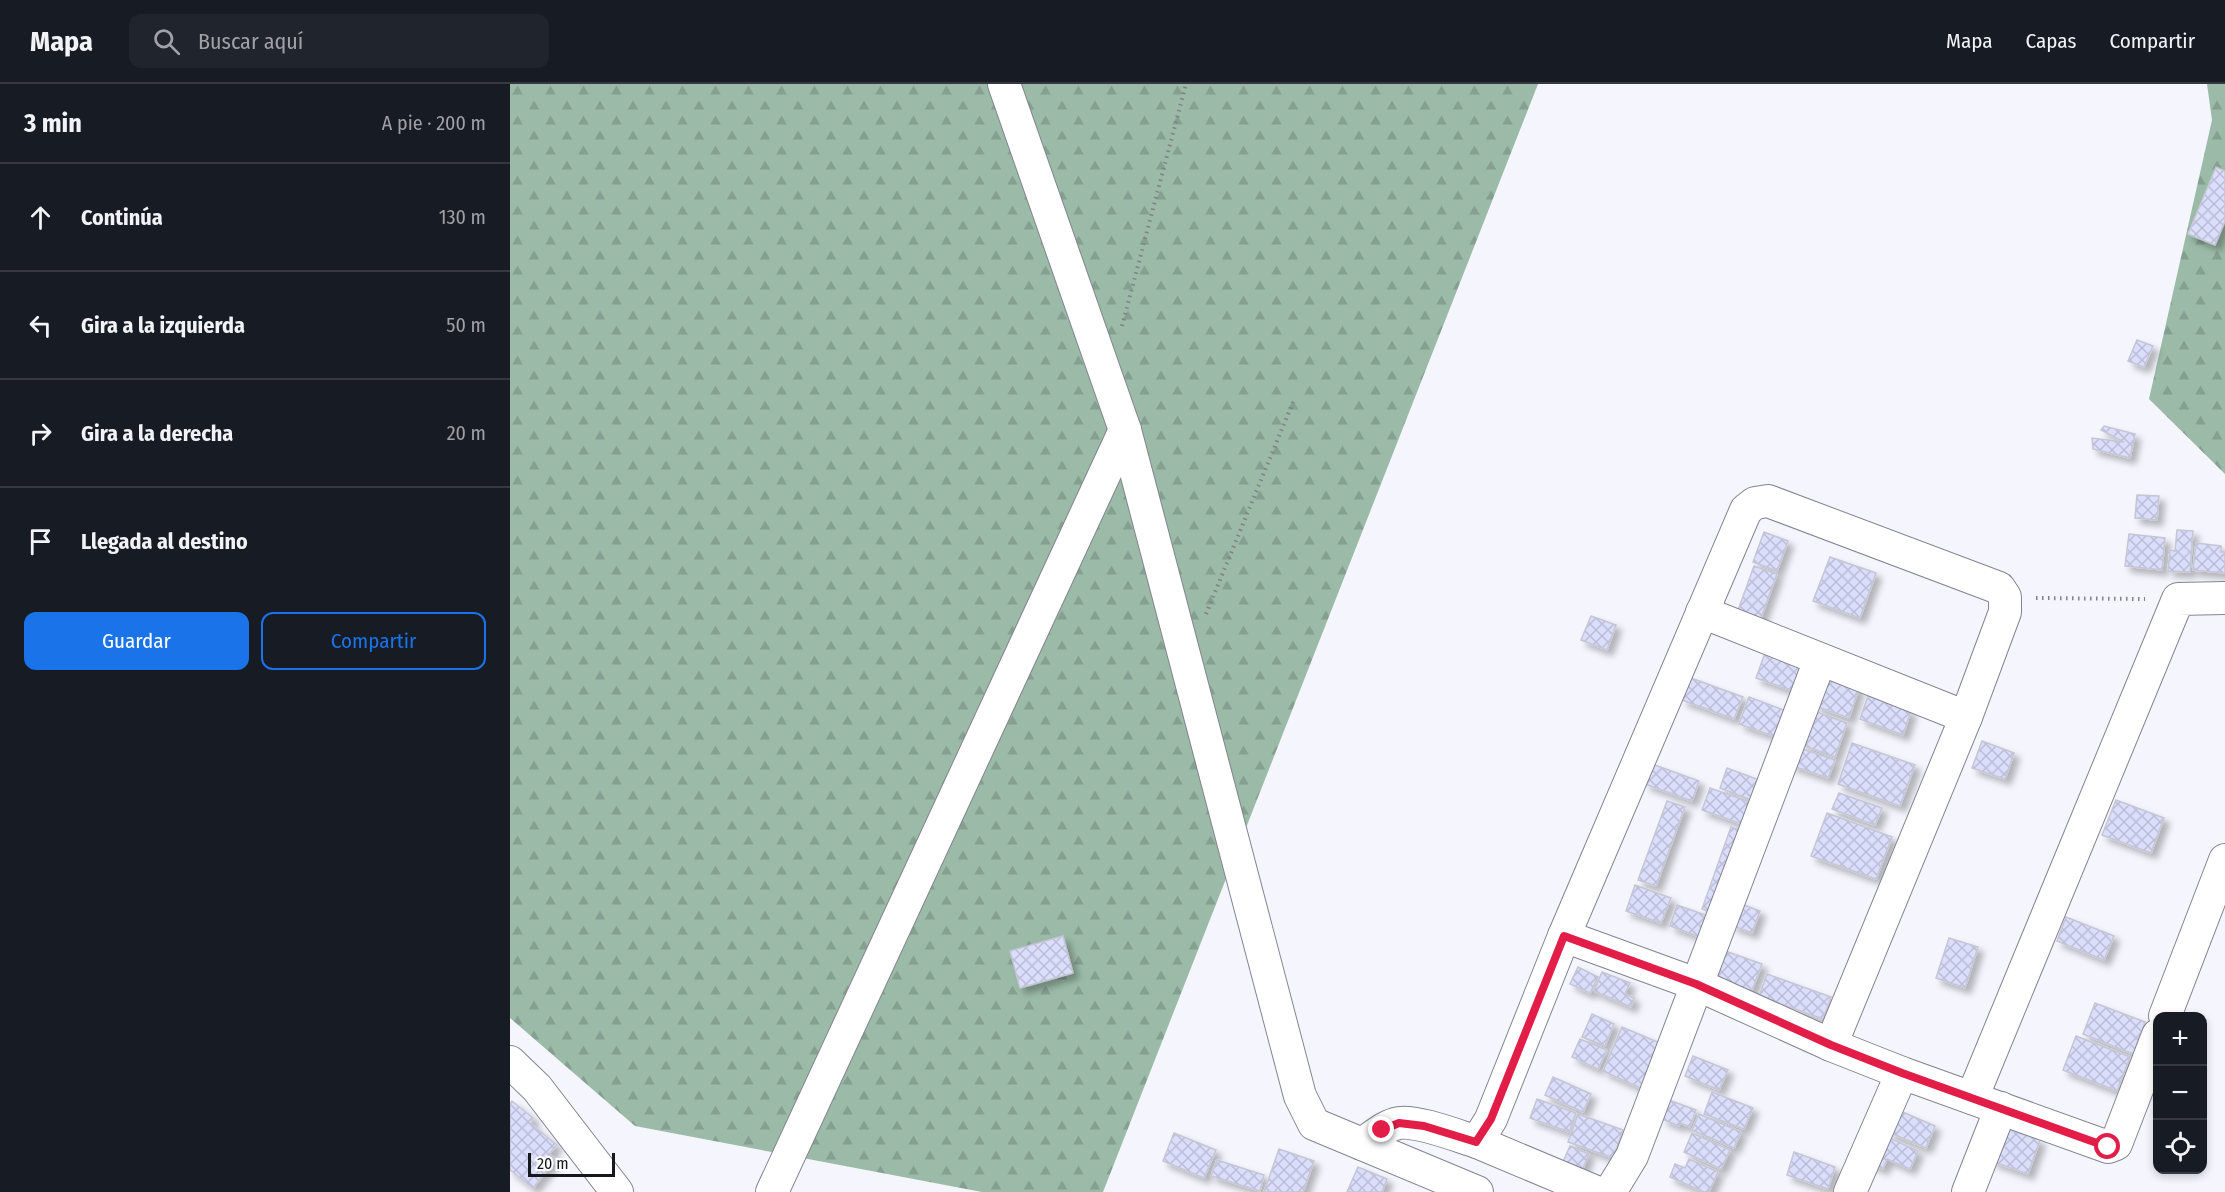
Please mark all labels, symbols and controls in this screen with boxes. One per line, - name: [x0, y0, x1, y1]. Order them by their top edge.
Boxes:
- search box: [129, 14, 549, 68]
- text: Mapa: [30, 25, 93, 58]
- icon: search: [150, 25, 183, 58]
- text: Buscar aquí: [198, 28, 303, 55]
- text: Mapa: [1946, 28, 1993, 54]
- text: Capas: [2026, 28, 2076, 54]
- text: Compartir: [2109, 28, 2195, 54]
- text: 3 min: [24, 108, 82, 139]
- text: A pie · 200 m: [382, 111, 486, 135]
- icon: ahead: [24, 201, 57, 234]
- text: Continúa: [81, 204, 163, 231]
- text: 130 m: [439, 205, 486, 229]
- icon: left: [24, 309, 57, 342]
- text: Gira a la izquierda: [81, 312, 245, 339]
- text: 50 m: [446, 313, 486, 337]
- icon: right: [24, 417, 57, 450]
- text: Gira a la derecha: [81, 420, 233, 447]
- text: 20 m: [447, 421, 486, 445]
- icon: arrive: [24, 525, 57, 558]
- text: Llegada al destino: [81, 528, 248, 555]
- button: Guardar: [24, 612, 249, 670]
- button: Compartir: [261, 612, 486, 670]
- map controls: [2153, 1012, 2207, 1174]
- button: +: [2153, 1012, 2207, 1066]
- button: −: [2153, 1066, 2207, 1120]
- route end: [1368, 1116, 1394, 1142]
- button: locate: [2153, 1120, 2207, 1174]
- route start: [2094, 1133, 2120, 1159]
- scale bar: [528, 1150, 615, 1178]
- text: 20 m: [537, 1154, 568, 1173]

